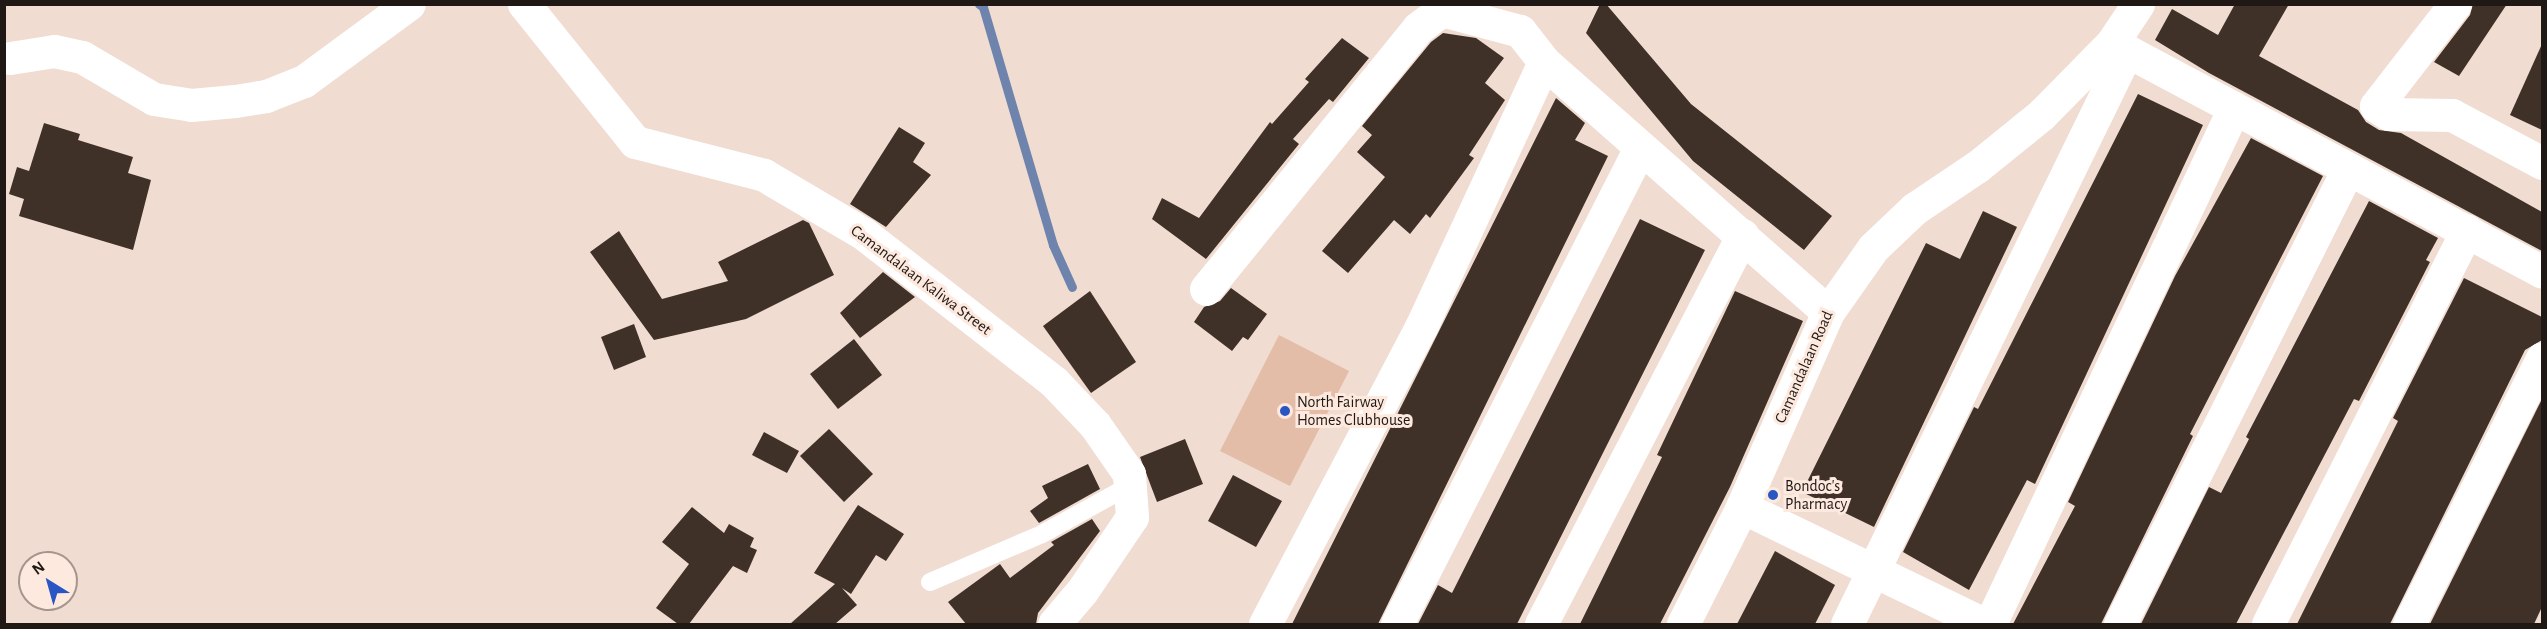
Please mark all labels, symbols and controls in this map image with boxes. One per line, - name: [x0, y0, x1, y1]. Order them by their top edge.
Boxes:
- street label: Camandalaan Kaliwa Street: [847, 221, 995, 339]
- street label: Camandalaan Road: [1771, 308, 1837, 426]
- place label: North Fairway Homes Clubhouse: [1297, 392, 1410, 430]
- marker: North Fairway Homes Clubhouse: [1278, 404, 1292, 418]
- place label: Bondoc's Pharmacy: [1785, 476, 1847, 514]
- marker: Bondoc's Pharmacy: [1766, 488, 1780, 502]
- north arrow: [18, 551, 78, 611]
- text: N: [29, 558, 48, 578]

